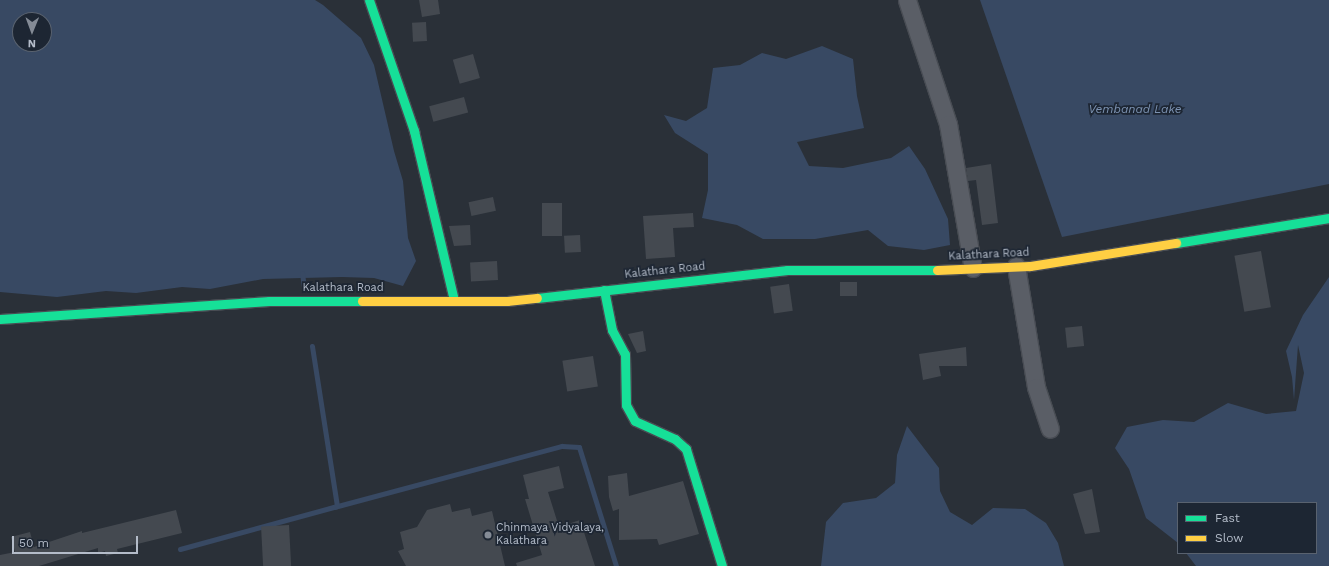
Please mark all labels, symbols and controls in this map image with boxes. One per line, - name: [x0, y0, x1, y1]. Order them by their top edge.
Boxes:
- north arrow: [12, 12, 52, 52]
- text: N: [28, 37, 36, 50]
- water label: Vembanad Lake: [1088, 103, 1182, 117]
- street label: Kalathara Road: [948, 246, 1030, 264]
- street label: Kalathara Road: [624, 260, 706, 282]
- street label: Kalathara Road: [302, 281, 384, 295]
- legend: [1177, 502, 1317, 554]
- text: Fast: [1215, 511, 1240, 525]
- place label: Chinmaya Vidyalaya, Kalathara: [496, 522, 605, 548]
- scale bar: [14, 528, 140, 554]
- marker: Chinmaya Vidyalaya, Kalathara: [483, 530, 493, 540]
- text: Slow: [1215, 531, 1243, 545]
- text: 50 m: [19, 536, 49, 550]

